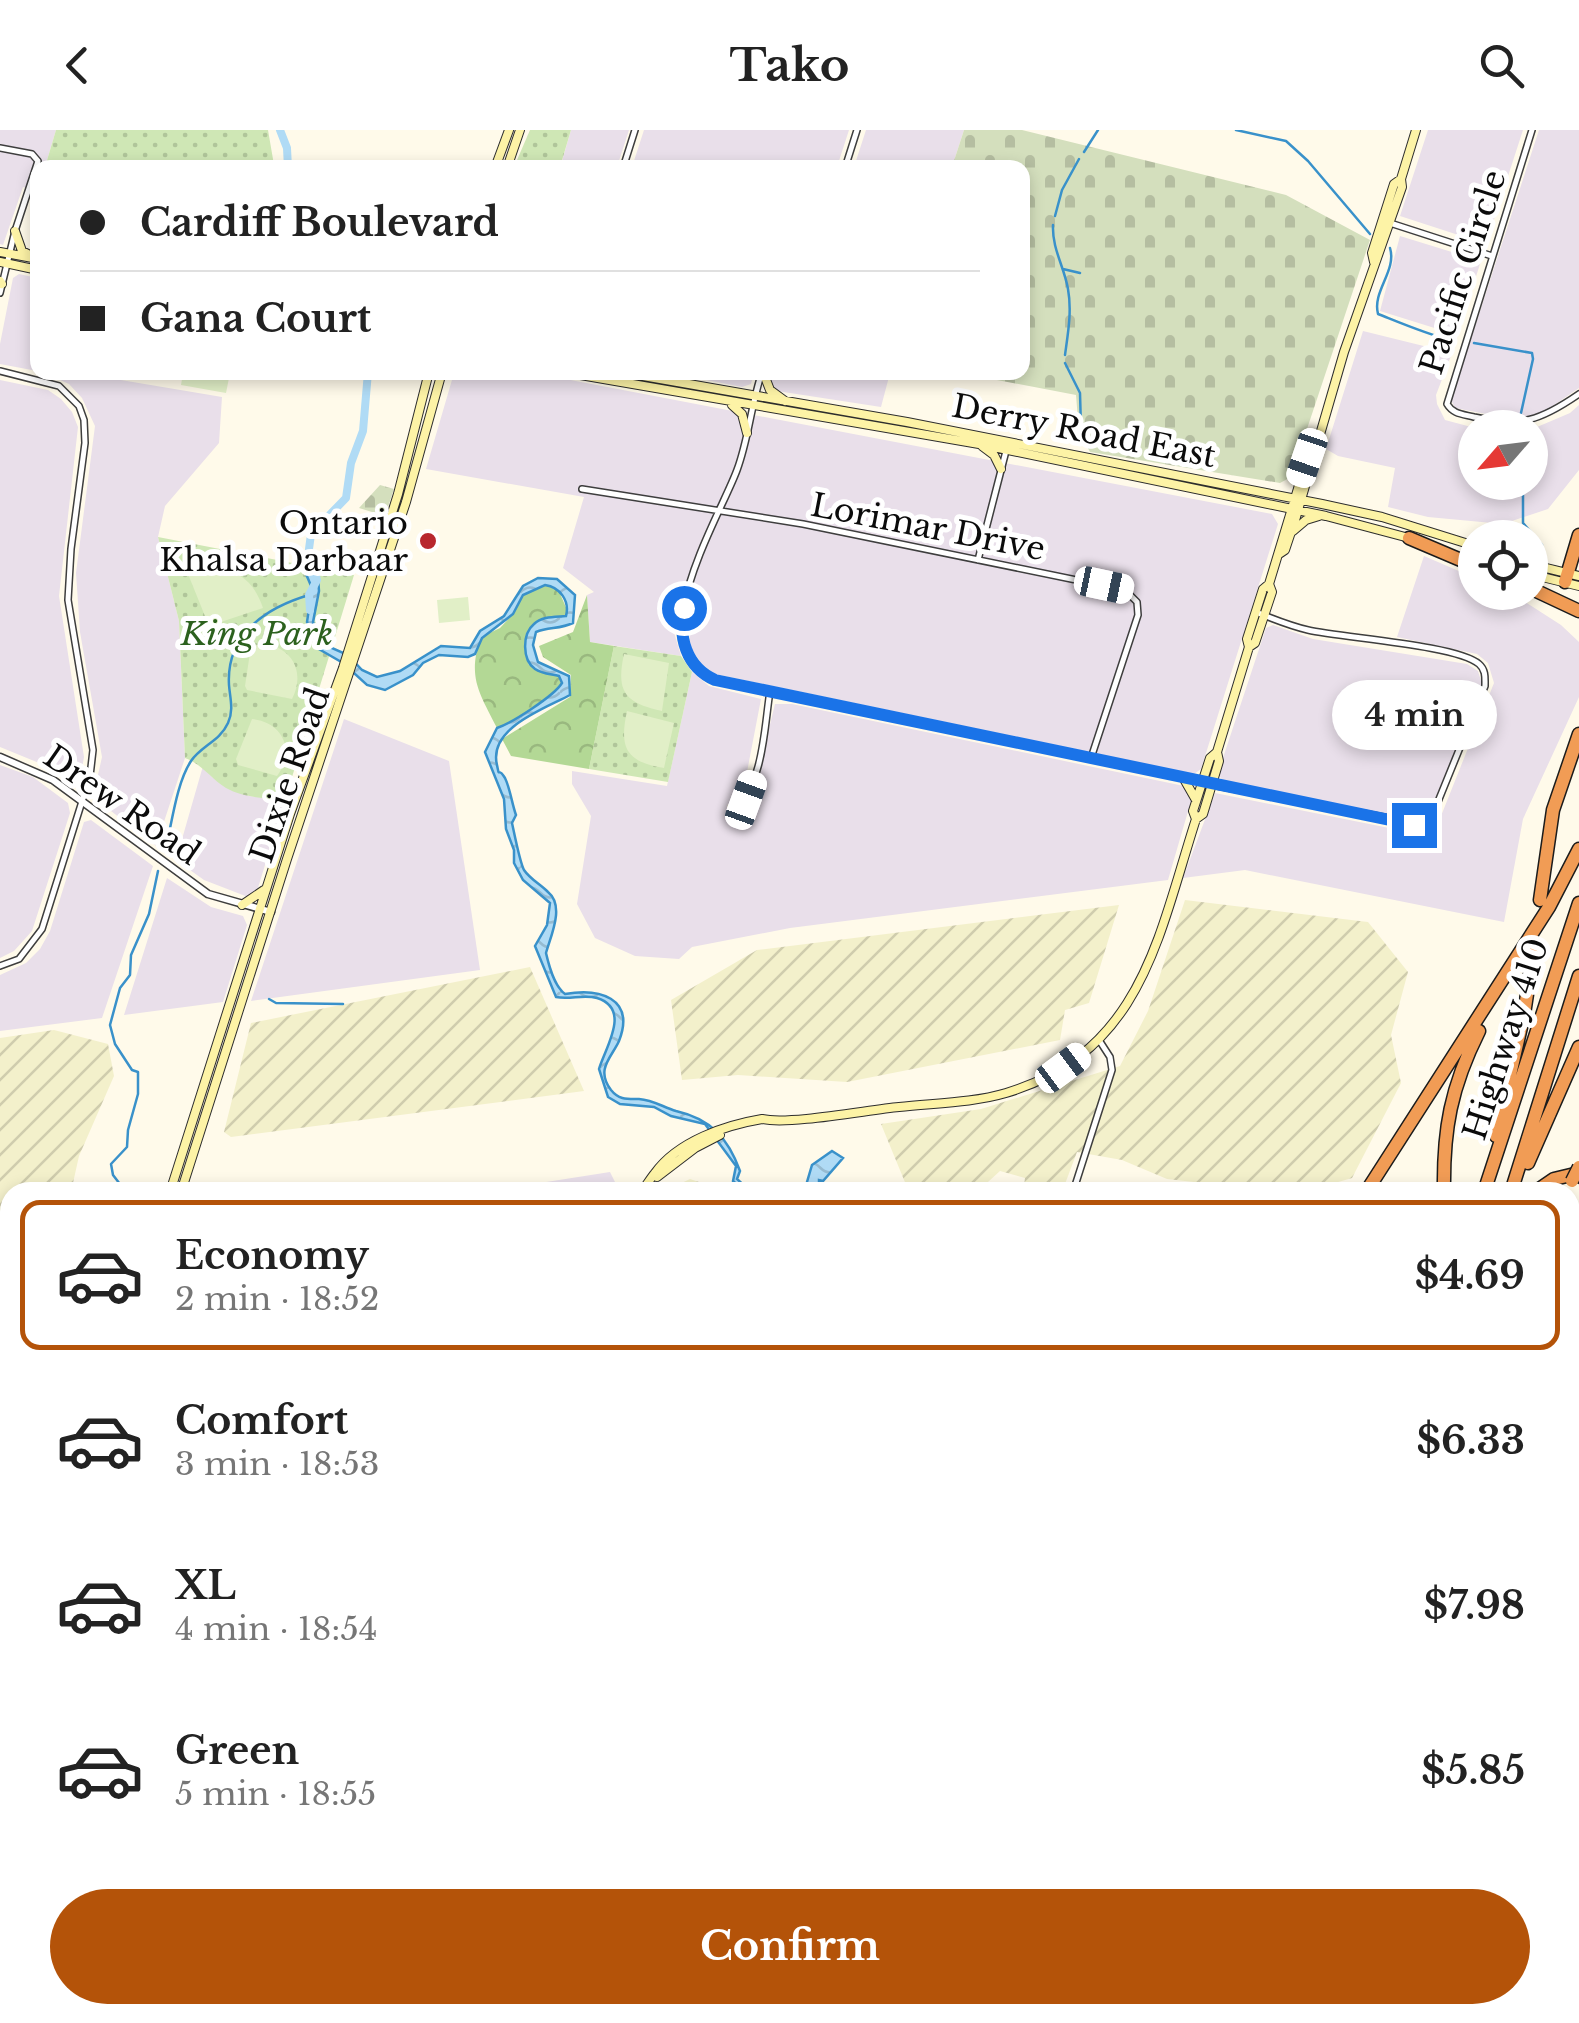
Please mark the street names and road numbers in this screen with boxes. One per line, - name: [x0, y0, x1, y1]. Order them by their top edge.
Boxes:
- street label: Pacific Circle: [1411, 165, 1515, 379]
- street label: Derry Road East: [949, 386, 1219, 476]
- street label: Lorimar Drive: [808, 485, 1048, 569]
- street label: Dixie Road: [241, 682, 339, 868]
- street label: Drew Road: [36, 736, 208, 874]
- street label: Highway 410: [1455, 933, 1557, 1145]

